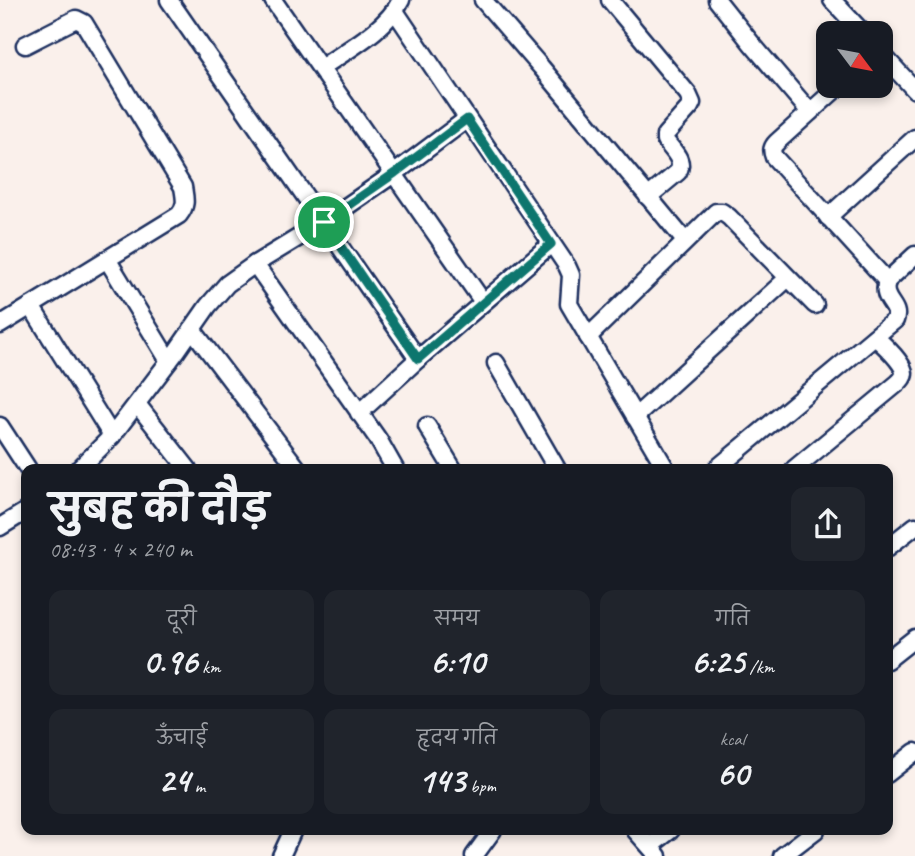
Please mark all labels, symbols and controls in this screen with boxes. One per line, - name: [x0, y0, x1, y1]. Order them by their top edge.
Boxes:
- north arrow: [816, 21, 892, 98]
- map controls: [816, 21, 893, 98]
- pin: [294, 192, 354, 252]
- icon: arrive: [305, 203, 343, 241]
- text: सुबह की दौड़: [49, 485, 269, 532]
- button: share: [791, 487, 865, 561]
- text: 08:43 · 4 × 240 m: [49, 535, 192, 564]
- text: दूरी: [167, 607, 197, 631]
- text: समय: [434, 607, 480, 631]
- text: गति: [715, 607, 750, 631]
- text: 0.96: [143, 639, 197, 684]
- text: 6:10: [430, 639, 484, 684]
- text: 6:25: [690, 639, 745, 684]
- text: km: [197, 655, 221, 679]
- text: /km: [745, 655, 774, 679]
- text: ऊँचाई: [156, 726, 207, 750]
- text: हृदय गति: [417, 726, 497, 750]
- text: kcal: [720, 727, 745, 751]
- text: 60: [716, 751, 748, 796]
- text: 24: [158, 758, 190, 803]
- text: 143: [418, 758, 465, 803]
- text: m: [190, 774, 205, 798]
- text: bpm: [465, 774, 496, 798]

